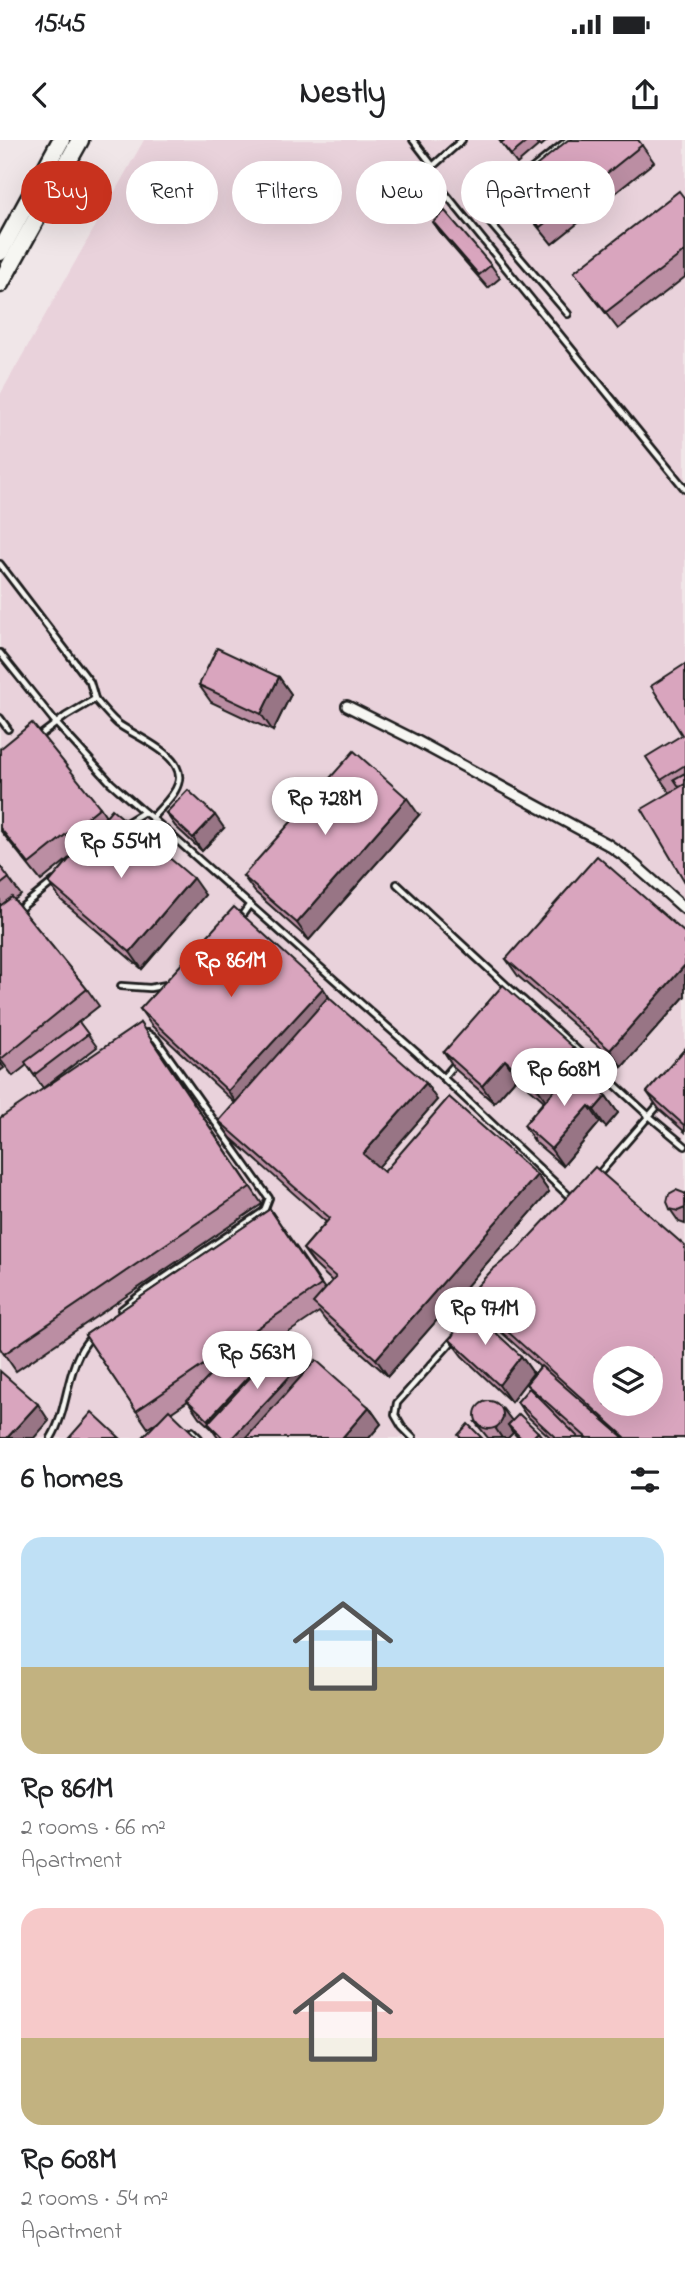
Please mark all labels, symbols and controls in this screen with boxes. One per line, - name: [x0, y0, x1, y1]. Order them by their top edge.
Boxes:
- text: 15:45: [35, 6, 86, 44]
- text: Nestly: [299, 71, 386, 118]
- icon: back: [21, 76, 59, 114]
- icon: share: [626, 76, 664, 114]
- chip: Buy: [21, 161, 112, 224]
- chip: Rent: [126, 161, 218, 224]
- chip: Filters: [232, 161, 342, 224]
- chip: New: [356, 161, 447, 224]
- chip: Apartment: [461, 161, 615, 224]
- pin: Rp 728M: [260, 778, 390, 837]
- text: Rp 728M: [288, 783, 362, 816]
- pin: Rp 554M: [56, 820, 186, 880]
- text: Rp 554M: [81, 826, 161, 859]
- pin: Rp 861M: [166, 940, 296, 999]
- text: Rp 861M: [195, 945, 267, 978]
- pin: Rp 608M: [499, 1048, 629, 1108]
- text: Rp 608M: [527, 1054, 601, 1087]
- pin: Rp 971M: [420, 1288, 550, 1347]
- text: Rp 971M: [451, 1293, 519, 1326]
- pin: Rp 563M: [192, 1332, 322, 1391]
- text: Rp 563M: [218, 1337, 296, 1370]
- map controls: [593, 1346, 663, 1416]
- button: layers: [593, 1346, 663, 1416]
- text: 6 homes: [21, 1458, 124, 1502]
- icon: filters: [626, 1461, 664, 1499]
- icon: home: [280, 1583, 406, 1709]
- text: Rp 861M: [21, 1768, 114, 1812]
- text: 2 rooms · 66 m²: [21, 1812, 166, 1845]
- text: Apartment: [21, 1845, 122, 1878]
- icon: home: [280, 1954, 406, 2080]
- text: Rp 608M: [21, 2139, 117, 2183]
- text: 2 rooms · 54 m²: [21, 2183, 168, 2216]
- text: Apartment: [21, 2216, 122, 2249]

